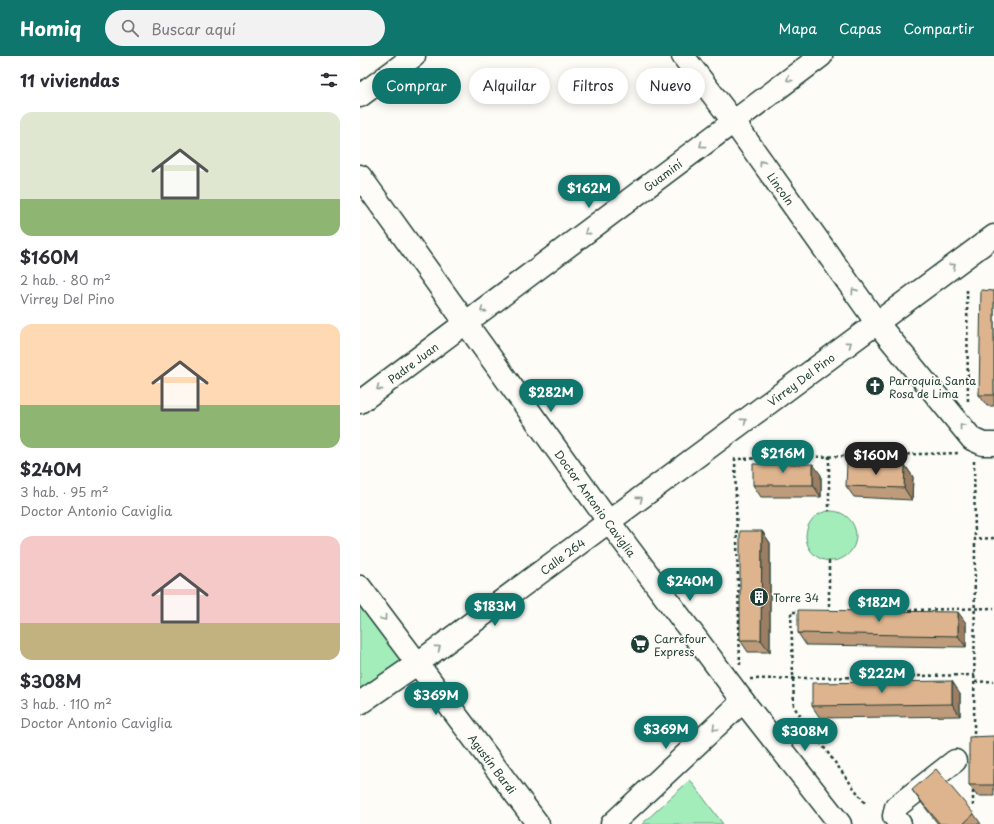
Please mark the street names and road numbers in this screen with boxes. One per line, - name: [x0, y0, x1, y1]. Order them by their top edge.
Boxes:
- street label: Guaminí: [639, 155, 686, 195]
- street label: Lincoln: [764, 169, 799, 208]
- street label: Padre Juan: [384, 338, 442, 387]
- street label: Virrey Del Pino: [764, 349, 838, 410]
- street label: Doctor Antonio Caviglia: [551, 446, 641, 560]
- street label: Calle 264: [536, 534, 588, 579]
- street label: Agustín Bardi: [465, 730, 521, 797]

